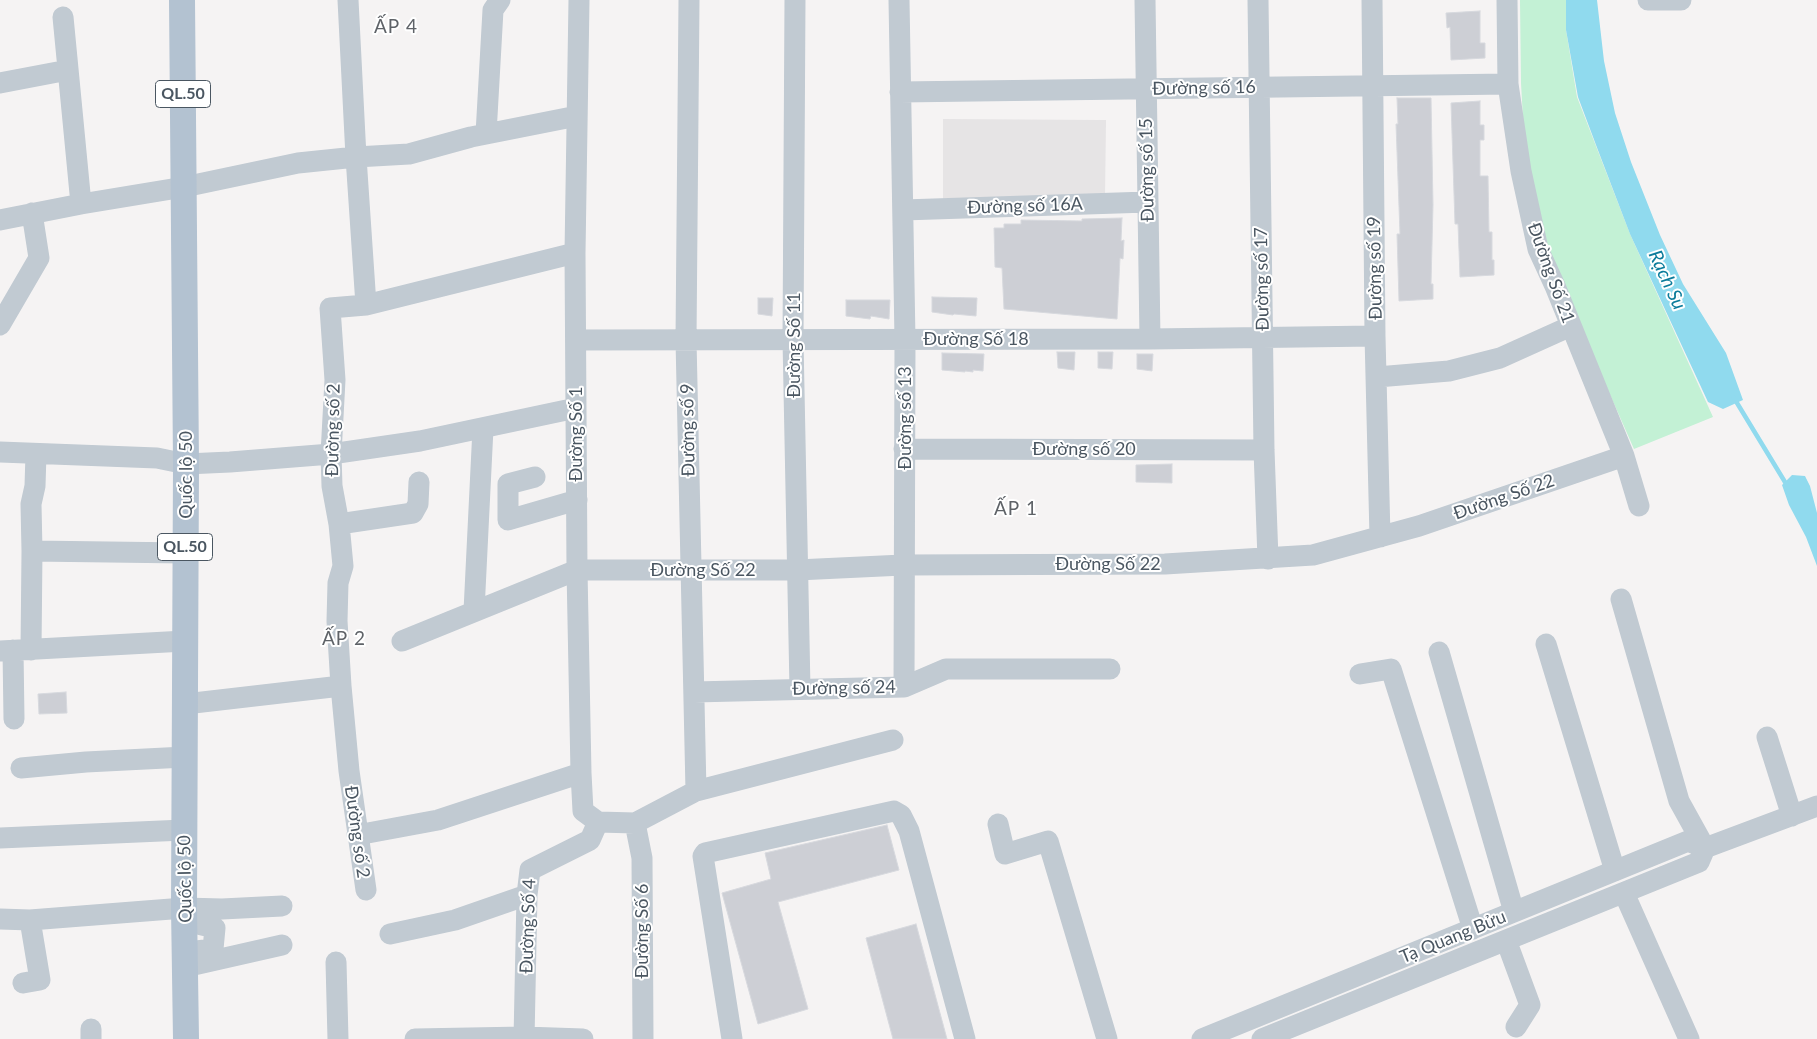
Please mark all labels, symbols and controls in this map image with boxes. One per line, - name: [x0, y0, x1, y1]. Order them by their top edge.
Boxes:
- district label: ẤP 4: [373, 16, 419, 38]
- street label: Đường số 16: [1152, 76, 1256, 100]
- road number: QL.50: [156, 80, 210, 108]
- street label: Đường số 15: [1135, 118, 1159, 222]
- street label: Đường số 16A: [967, 193, 1083, 219]
- street label: Đường số 19: [1363, 216, 1387, 320]
- street label: Đường Số 21: [1523, 220, 1579, 326]
- street label: Đường số 17: [1250, 227, 1274, 331]
- water label: Rạch Su: [1643, 247, 1691, 313]
- street label: Đường Số 11: [783, 292, 805, 398]
- street label: Đường Số 18: [923, 328, 1029, 350]
- street label: Đường số 13: [894, 366, 916, 470]
- street label: Đường số 2: [321, 383, 345, 477]
- street label: Đường số 9: [676, 383, 700, 477]
- street label: Đường Số 1: [565, 387, 587, 481]
- street label: Quốc lộ 50: [175, 431, 197, 519]
- street label: Đường số 20: [1032, 438, 1136, 460]
- street label: Đường Số 22: [1451, 470, 1557, 524]
- district label: ẤP 1: [993, 498, 1039, 520]
- road number: QL.50: [158, 534, 212, 560]
- street label: Đường Số 22: [1055, 553, 1161, 575]
- street label: Đường Số 22: [650, 559, 756, 581]
- district label: ẤP 2: [321, 628, 367, 650]
- street label: Đường số 24: [792, 676, 896, 700]
- street label: Đường số 2: [340, 784, 374, 880]
- street label: Quốc lộ 50: [173, 835, 197, 923]
- street label: Đường Số 4: [516, 878, 540, 974]
- street label: Đường Số 6: [631, 884, 653, 978]
- street label: Tạ Quang Bửu: [1397, 906, 1509, 968]

